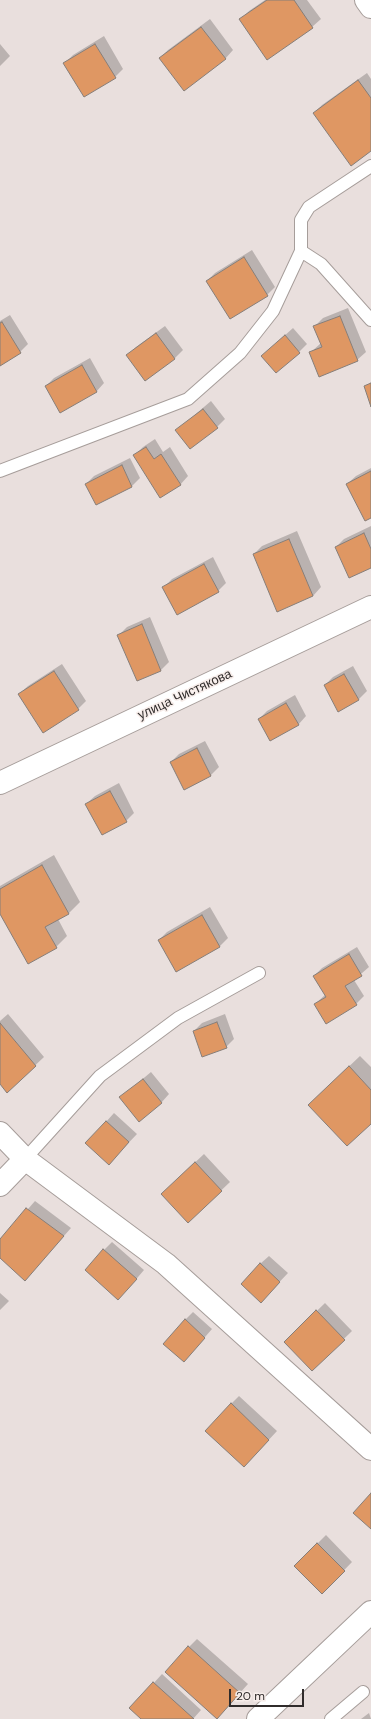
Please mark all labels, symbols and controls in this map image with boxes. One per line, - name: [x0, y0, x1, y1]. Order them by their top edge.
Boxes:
- street label: улица Чистякова: [136, 666, 234, 724]
- scale bar: [231, 1681, 306, 1707]
- text: 20 m: [236, 1688, 265, 1704]

